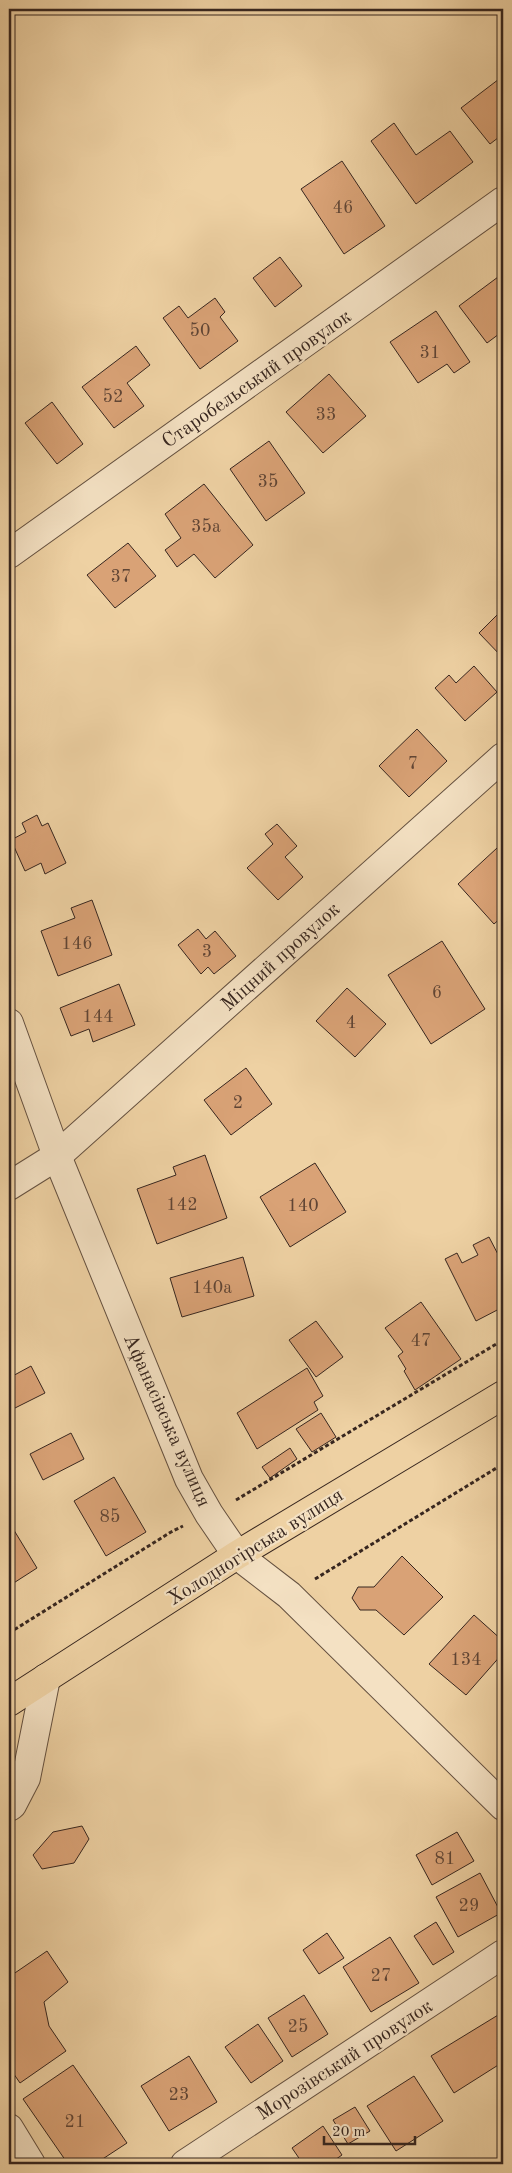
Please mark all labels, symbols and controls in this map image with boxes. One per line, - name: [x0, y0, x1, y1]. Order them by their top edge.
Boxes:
- house number: 46: [333, 199, 353, 217]
- street label: Старобельський провулок: [159, 307, 355, 453]
- house number: 50: [190, 322, 210, 340]
- house number: 31: [420, 344, 440, 362]
- house number: 52: [103, 388, 123, 406]
- house number: 33: [316, 406, 336, 424]
- house number: 35: [258, 473, 278, 491]
- house number: 35а: [191, 518, 221, 536]
- house number: 37: [111, 568, 131, 586]
- house number: 7: [408, 755, 418, 773]
- street label: Міцний провулок: [218, 899, 344, 1016]
- house number: 146: [61, 935, 93, 953]
- house number: 3: [202, 943, 212, 961]
- house number: 6: [432, 984, 442, 1002]
- house number: 144: [82, 1008, 114, 1026]
- house number: 4: [346, 1014, 356, 1032]
- house number: 2: [233, 1094, 243, 1112]
- house number: 142: [166, 1196, 198, 1214]
- house number: 140: [287, 1197, 319, 1215]
- house number: 140а: [192, 1279, 232, 1297]
- street label: Афанасівська вулиця: [119, 1331, 213, 1510]
- house number: 47: [411, 1332, 431, 1350]
- street label: Холодногірська вулиця: [165, 1485, 347, 1610]
- house number: 85: [100, 1508, 120, 1526]
- house number: 134: [450, 1651, 482, 1669]
- house number: 81: [435, 1850, 455, 1868]
- house number: 29: [459, 1897, 479, 1915]
- house number: 27: [371, 1967, 391, 1985]
- street label: Морозівський провулок: [254, 1996, 437, 2125]
- house number: 25: [288, 2018, 308, 2036]
- house number: 23: [169, 2086, 189, 2104]
- house number: 21: [65, 2113, 85, 2131]
- scale bar: [324, 2113, 416, 2145]
- text: 20 m: [332, 2125, 366, 2140]

